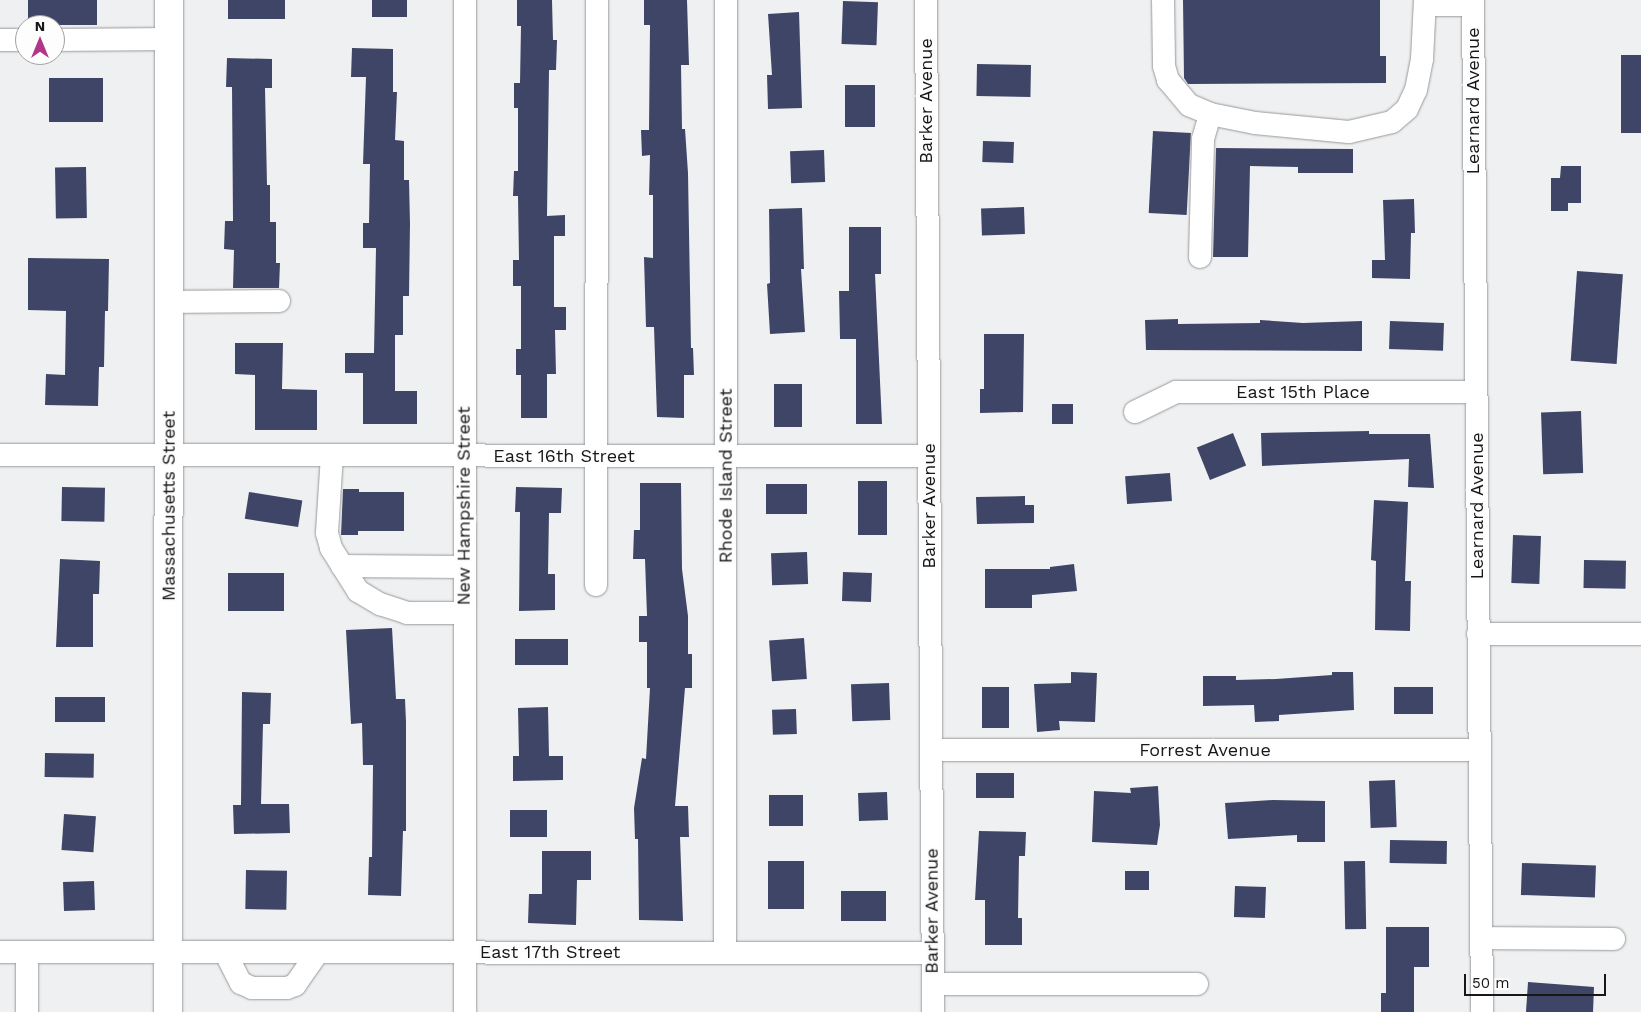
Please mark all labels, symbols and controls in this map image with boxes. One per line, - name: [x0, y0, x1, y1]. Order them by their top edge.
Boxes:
- north arrow: [15, 15, 65, 65]
- text: N: [35, 18, 45, 34]
- street label: Learnard Avenue: [1462, 27, 1484, 175]
- street label: Barker Avenue: [915, 38, 937, 164]
- street label: East 15th Place: [1236, 381, 1370, 403]
- street label: Rhode Island Street: [715, 389, 737, 563]
- street label: New Hampshire Street: [453, 406, 475, 606]
- street label: Massachusetts Street: [158, 411, 180, 601]
- street label: Learnard Avenue: [1466, 432, 1488, 580]
- street label: Barker Avenue: [918, 443, 940, 569]
- street label: East 16th Street: [493, 445, 635, 467]
- street label: Forrest Avenue: [1139, 739, 1271, 761]
- street label: Barker Avenue: [921, 848, 943, 974]
- street label: East 17th Street: [480, 941, 620, 963]
- scale bar: [1466, 964, 1608, 996]
- text: 50 m: [1472, 974, 1509, 992]

